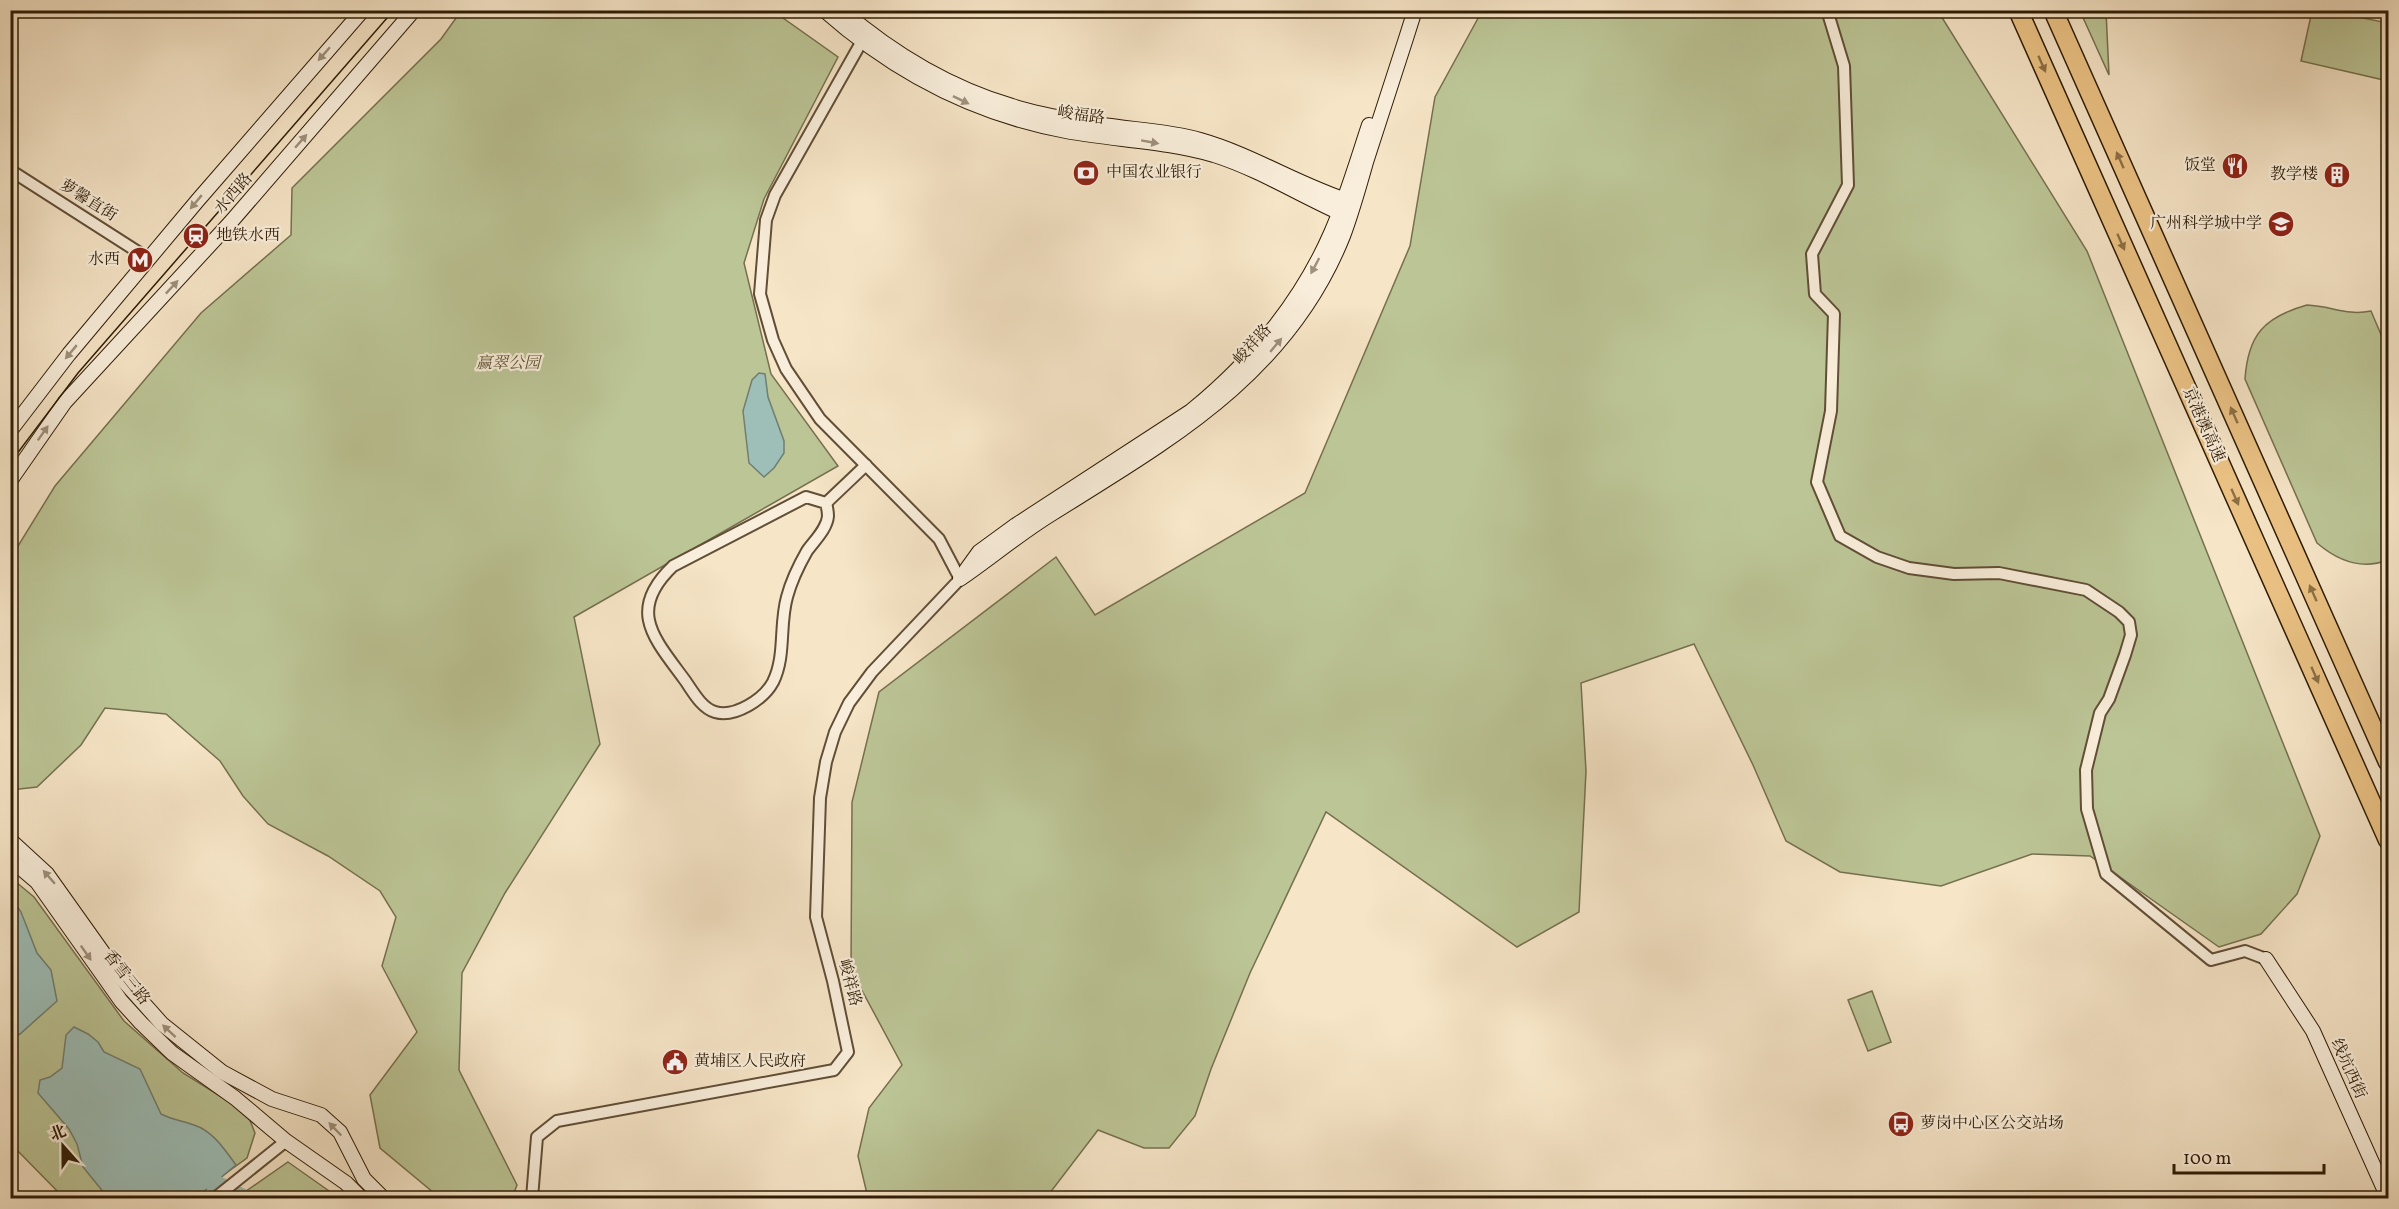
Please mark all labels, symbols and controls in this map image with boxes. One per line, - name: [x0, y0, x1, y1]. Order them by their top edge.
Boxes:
- one-way arrow: [317, 47, 331, 62]
- one-way arrow: [2038, 55, 2047, 73]
- one-way arrow: [952, 95, 969, 104]
- street label: 峻福路: [1056, 102, 1106, 130]
- one-way arrow: [294, 134, 307, 149]
- one-way arrow: [1141, 138, 1160, 147]
- one-way arrow: [2115, 151, 2125, 169]
- restaurant icon: 饭堂: [2220, 151, 2250, 181]
- place label: 饭堂: [2184, 155, 2216, 177]
- bank icon: 中国农业银行: [1071, 158, 1101, 188]
- building icon: 教学楼: [2322, 160, 2352, 190]
- place label: 中国农业银行: [1106, 162, 1202, 184]
- place label: 教学楼: [2270, 164, 2318, 186]
- street label: 水西路: [210, 169, 258, 219]
- street label: 萝馨直街: [55, 175, 121, 227]
- one-way arrow: [190, 194, 203, 210]
- school or university icon: 广州科学城中学: [2266, 209, 2296, 239]
- place label: 广州科学城中学: [2150, 213, 2262, 235]
- station icon: 地铁水西: [181, 221, 211, 251]
- place label: 地铁水西: [216, 225, 280, 247]
- one-way arrow: [2117, 233, 2127, 251]
- metro station icon: 水西: [125, 245, 155, 275]
- place label: 水西: [88, 249, 120, 271]
- one-way arrow: [1310, 258, 1320, 275]
- one-way arrow: [165, 279, 179, 294]
- street label: 峻祥路: [1229, 320, 1277, 370]
- one-way arrow: [1269, 338, 1282, 353]
- one-way arrow: [66, 344, 78, 359]
- park label: 赢翠公园: [476, 353, 543, 375]
- street label: 京港澳高速: [2177, 384, 2229, 466]
- one-way arrow: [2229, 407, 2238, 424]
- one-way arrow: [37, 425, 49, 441]
- one-way arrow: [2230, 488, 2240, 506]
- one-way arrow: [2309, 585, 2318, 602]
- one-way arrow: [2310, 666, 2319, 683]
- one-way arrow: [43, 870, 56, 885]
- one-way arrow: [80, 945, 92, 961]
- street label: 香雪三路: [98, 946, 154, 1010]
- street label: 峻祥路: [832, 957, 866, 1009]
- one-way arrow: [162, 1024, 176, 1038]
- street label: 线坑西街: [2325, 1035, 2371, 1103]
- public building icon: 黄埔区人民政府: [660, 1047, 690, 1077]
- place label: 黄埔区人民政府: [694, 1051, 806, 1073]
- bus stop icon: 萝岗中心区公交站场: [1886, 1109, 1916, 1139]
- place label: 萝岗中心区公交站场: [1920, 1113, 2064, 1135]
- north arrow: [33, 1116, 93, 1176]
- text: 北: [47, 1121, 70, 1147]
- one-way arrow: [328, 1121, 342, 1136]
- scale bar: [2174, 1137, 2324, 1175]
- text: 100 m: [2183, 1147, 2232, 1172]

